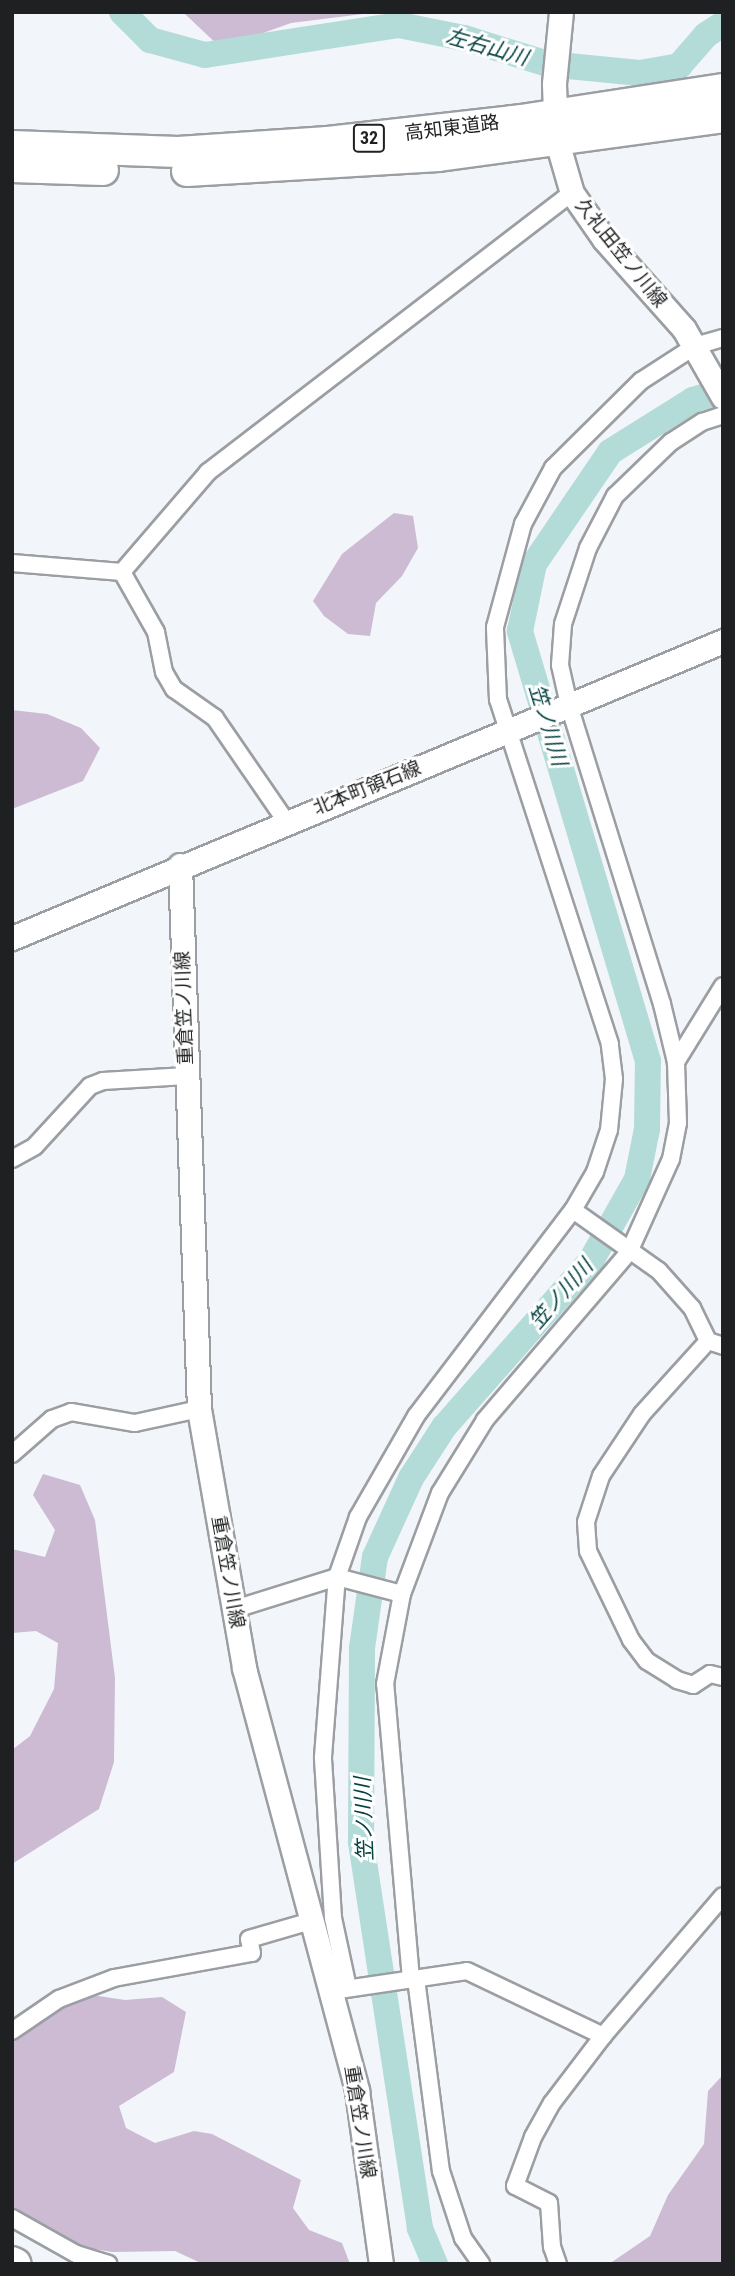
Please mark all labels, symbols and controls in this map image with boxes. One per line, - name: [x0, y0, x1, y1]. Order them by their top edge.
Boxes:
- water label: 左右山川: [443, 23, 531, 71]
- street label: 高知東道路: [403, 111, 501, 145]
- road number: 32: [352, 124, 386, 153]
- street label: 久礼田笠ノ川線: [570, 194, 672, 312]
- water label: 笠ノ川川: [524, 681, 572, 769]
- street label: 北本町領石線: [310, 756, 424, 820]
- street label: 重倉笠ノ川線: [171, 951, 197, 1065]
- water label: 笠ノ川川: [524, 1254, 598, 1334]
- street label: 重倉笠ノ川線: [207, 1514, 249, 1630]
- water label: 笠ノ川川: [350, 1777, 378, 1861]
- street label: 重倉笠ノ川線: [340, 2064, 380, 2180]

